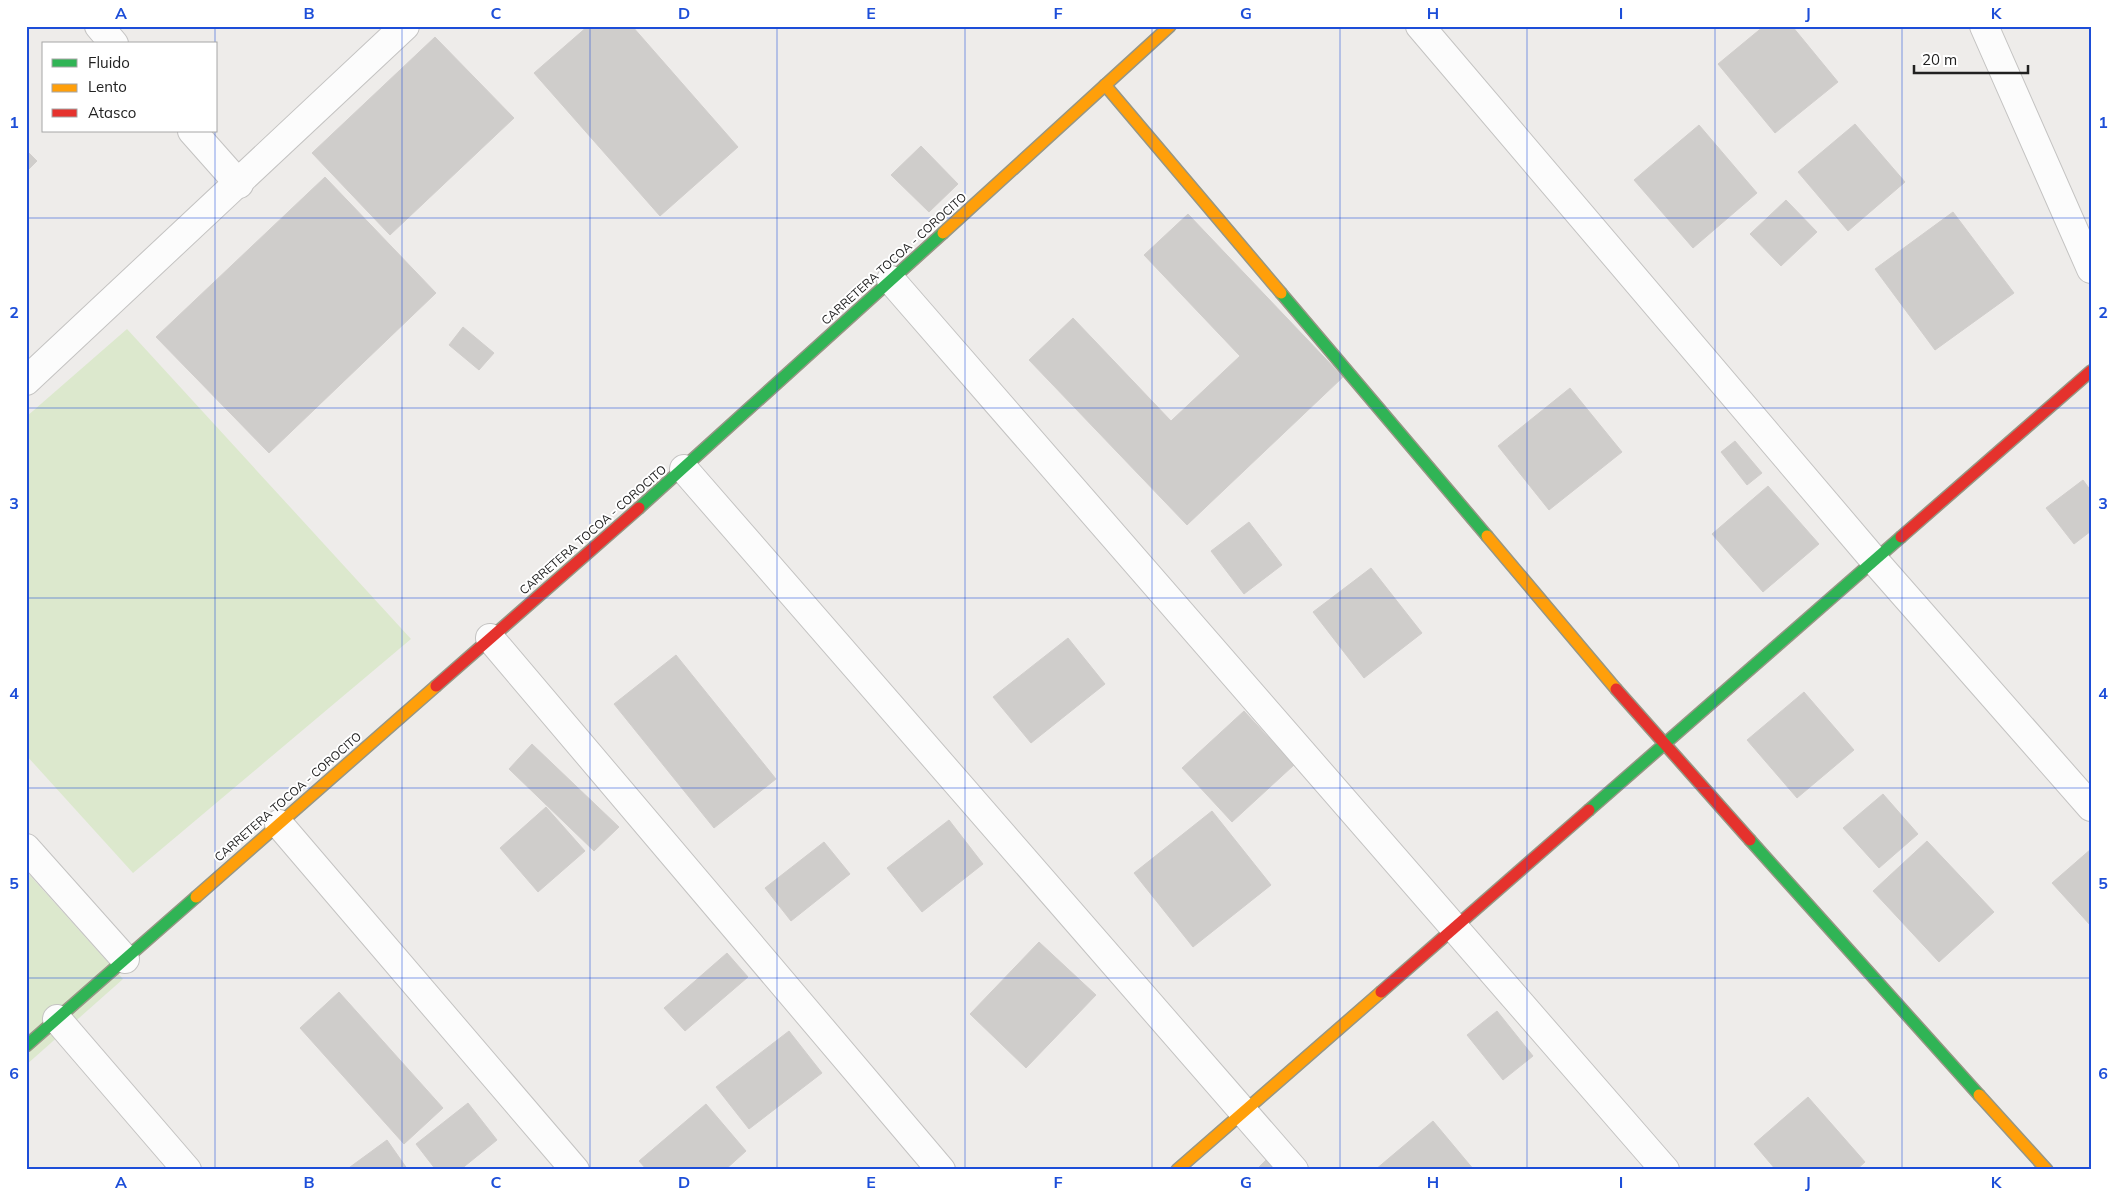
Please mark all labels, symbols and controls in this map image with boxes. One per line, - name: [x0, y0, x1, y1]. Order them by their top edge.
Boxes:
- text: A: [115, 3, 127, 23]
- text: B: [303, 3, 315, 23]
- text: C: [491, 3, 502, 23]
- text: D: [678, 3, 690, 23]
- text: E: [866, 3, 876, 23]
- text: F: [1053, 3, 1063, 23]
- text: G: [1240, 3, 1252, 23]
- text: H: [1427, 3, 1439, 23]
- text: I: [1619, 3, 1623, 23]
- text: J: [1805, 3, 1811, 23]
- text: K: [1991, 3, 2003, 23]
- legend: [42, 42, 218, 132]
- scale bar: [1914, 42, 2028, 74]
- text: 20 m: [1922, 50, 1957, 69]
- text: Fluido: [88, 53, 130, 72]
- text: Lento: [88, 77, 127, 96]
- text: Atasco: [88, 103, 136, 122]
- text: 1: [9, 112, 19, 132]
- text: 1: [2098, 112, 2108, 132]
- street label: CARRETERA TOCOA - COROCITO: [818, 189, 969, 328]
- text: 2: [9, 302, 19, 322]
- text: 2: [2098, 302, 2108, 322]
- street label: CARRETERA TOCOA - COROCITO: [516, 462, 669, 598]
- text: 3: [9, 493, 19, 513]
- text: 3: [2098, 493, 2108, 513]
- text: 4: [9, 683, 19, 703]
- text: 4: [2098, 683, 2108, 703]
- street label: CARRETERA TOCOA - COROCITO: [211, 729, 364, 865]
- text: 5: [9, 873, 19, 893]
- text: 5: [2098, 873, 2108, 893]
- text: 6: [9, 1063, 19, 1083]
- text: 6: [2098, 1063, 2108, 1083]
- text: A: [115, 1172, 127, 1192]
- text: B: [303, 1172, 315, 1192]
- text: C: [491, 1172, 502, 1192]
- text: D: [678, 1172, 690, 1192]
- text: E: [866, 1172, 876, 1192]
- text: F: [1053, 1172, 1063, 1192]
- text: G: [1240, 1172, 1252, 1192]
- text: H: [1427, 1172, 1439, 1192]
- text: I: [1619, 1172, 1623, 1192]
- text: J: [1805, 1172, 1811, 1192]
- text: K: [1991, 1172, 2003, 1192]

